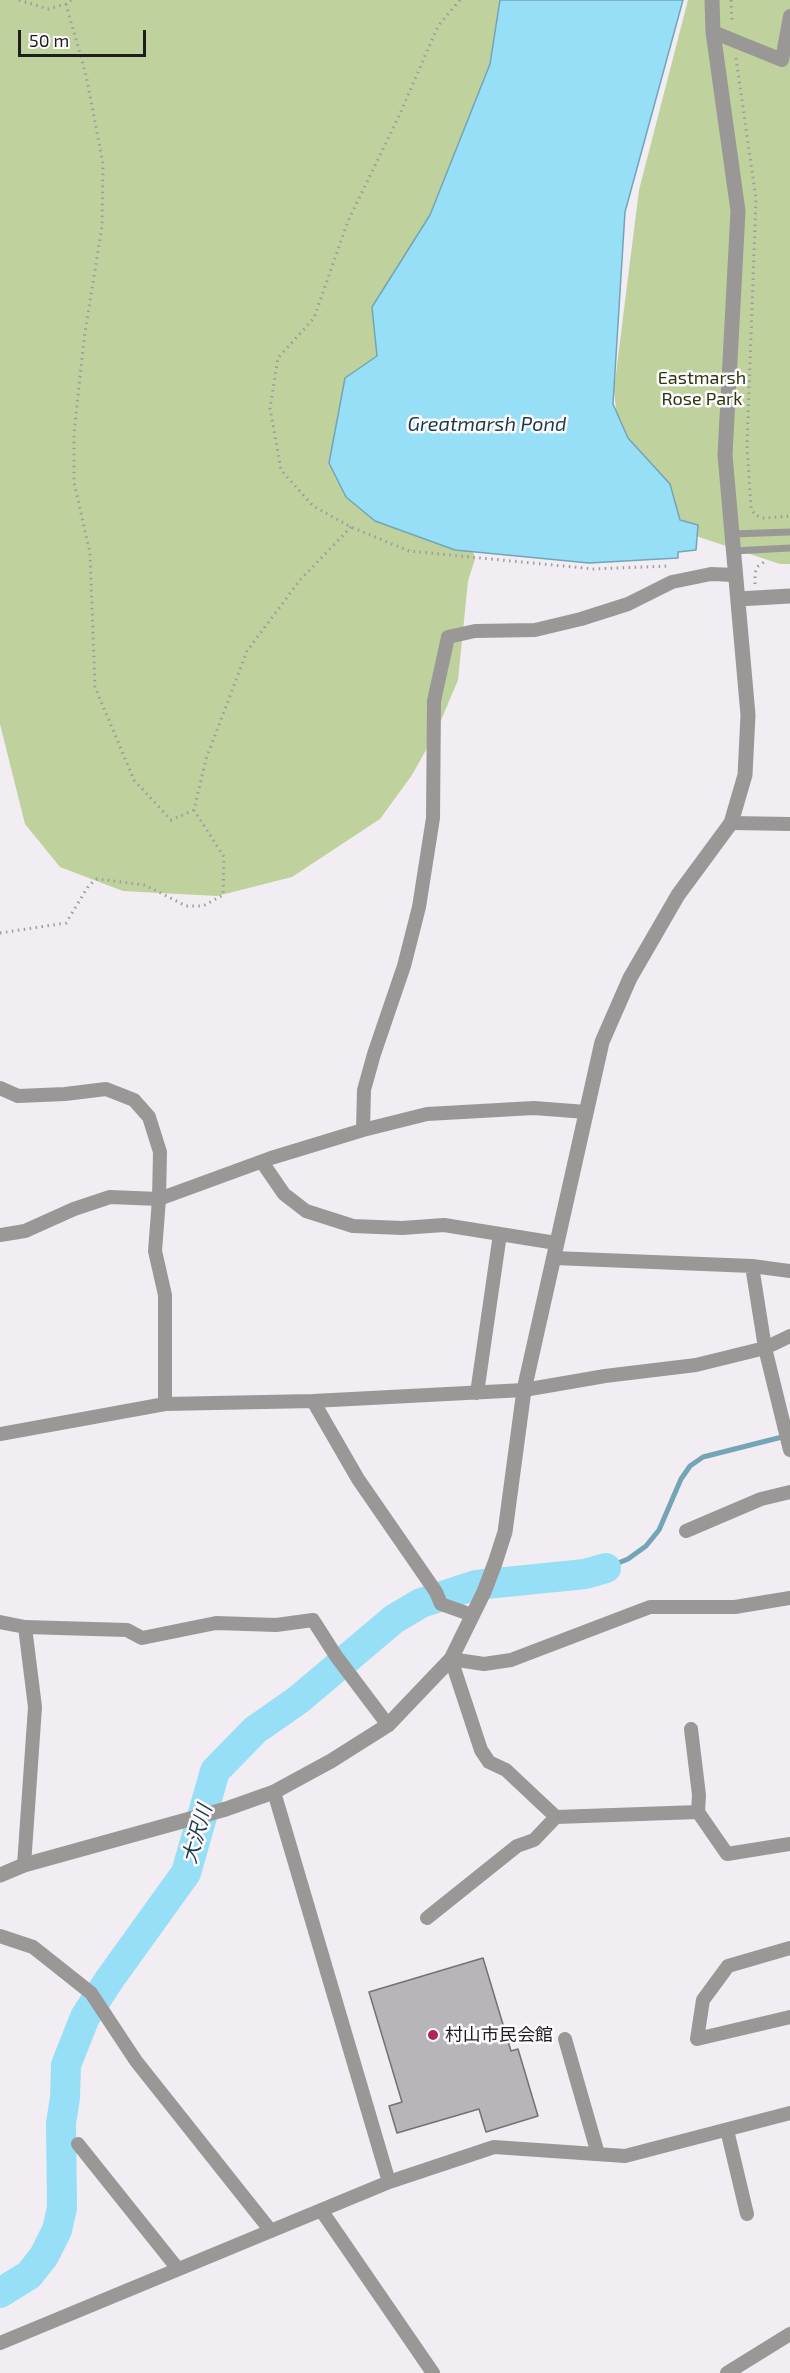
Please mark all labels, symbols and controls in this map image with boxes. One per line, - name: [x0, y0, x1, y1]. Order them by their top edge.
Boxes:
- scale bar: [21, 18, 148, 56]
- text: 50 m: [29, 29, 69, 51]
- park label: Eastmarsh Rose Park: [658, 367, 746, 410]
- water label: Greatmarsh Pond: [407, 412, 567, 436]
- water label: 大沢川: [177, 1802, 217, 1866]
- place label: 村山市民会館: [445, 2024, 553, 2046]
- marker: 村山市民会館: [426, 2028, 440, 2042]

